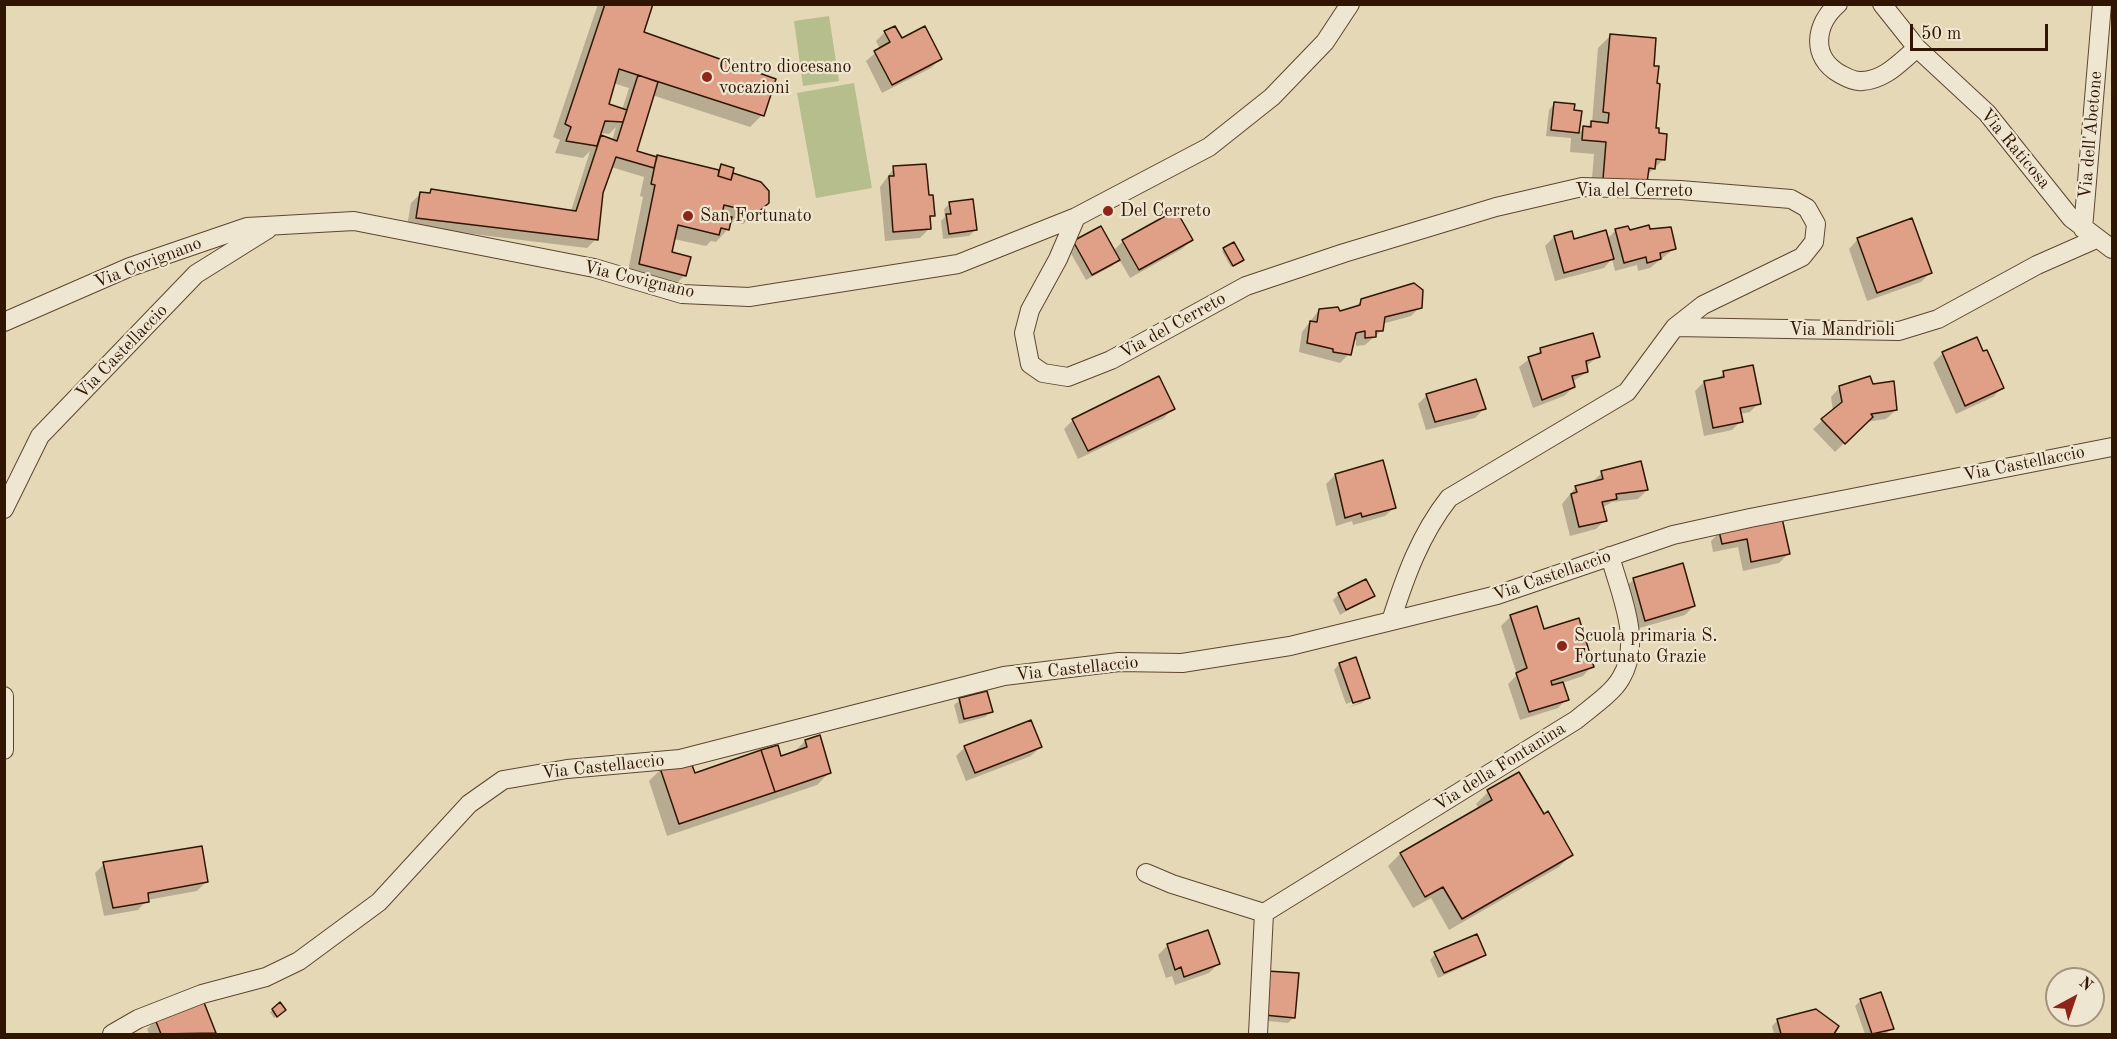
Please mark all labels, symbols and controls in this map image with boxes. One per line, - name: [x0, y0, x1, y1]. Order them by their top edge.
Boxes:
- scale bar: [1913, 12, 2051, 50]
- text: 50 m: [1921, 25, 1961, 43]
- place label: Centro diocesano vocazioni: [719, 56, 851, 98]
- marker: Centro diocesano vocazioni: [700, 70, 714, 84]
- street label: Via dell'Abetone: [2075, 70, 2107, 200]
- street label: Via Raticosa: [1975, 104, 2055, 194]
- street label: Via del Cerreto: [1575, 180, 1693, 202]
- place label: Del Cerreto: [1120, 200, 1211, 222]
- marker: Del Cerreto: [1101, 204, 1115, 218]
- place label: San Fortunato: [700, 205, 812, 227]
- marker: San Fortunato: [681, 209, 695, 223]
- street label: Via Covignano: [91, 233, 205, 293]
- street label: Via Covignano: [581, 257, 697, 303]
- street label: Via del Cerreto: [1116, 288, 1230, 364]
- street label: Via Castellaccio: [71, 300, 173, 404]
- street label: Via Mandrioli: [1789, 319, 1895, 341]
- street label: Via Castellaccio: [1961, 442, 2087, 486]
- street label: Via Castellaccio: [1490, 546, 1614, 606]
- place label: Scuola primaria S. Fortunato Grazie: [1574, 625, 1717, 668]
- marker: Scuola primaria S. Fortunato Grazie: [1555, 639, 1569, 653]
- street label: Via Castellaccio: [1015, 652, 1139, 686]
- street label: Via della Fontanina: [1430, 718, 1570, 816]
- street label: Via Castellaccio: [541, 750, 665, 784]
- north arrow: [2045, 967, 2105, 1027]
- text: N: [2075, 975, 2095, 995]

